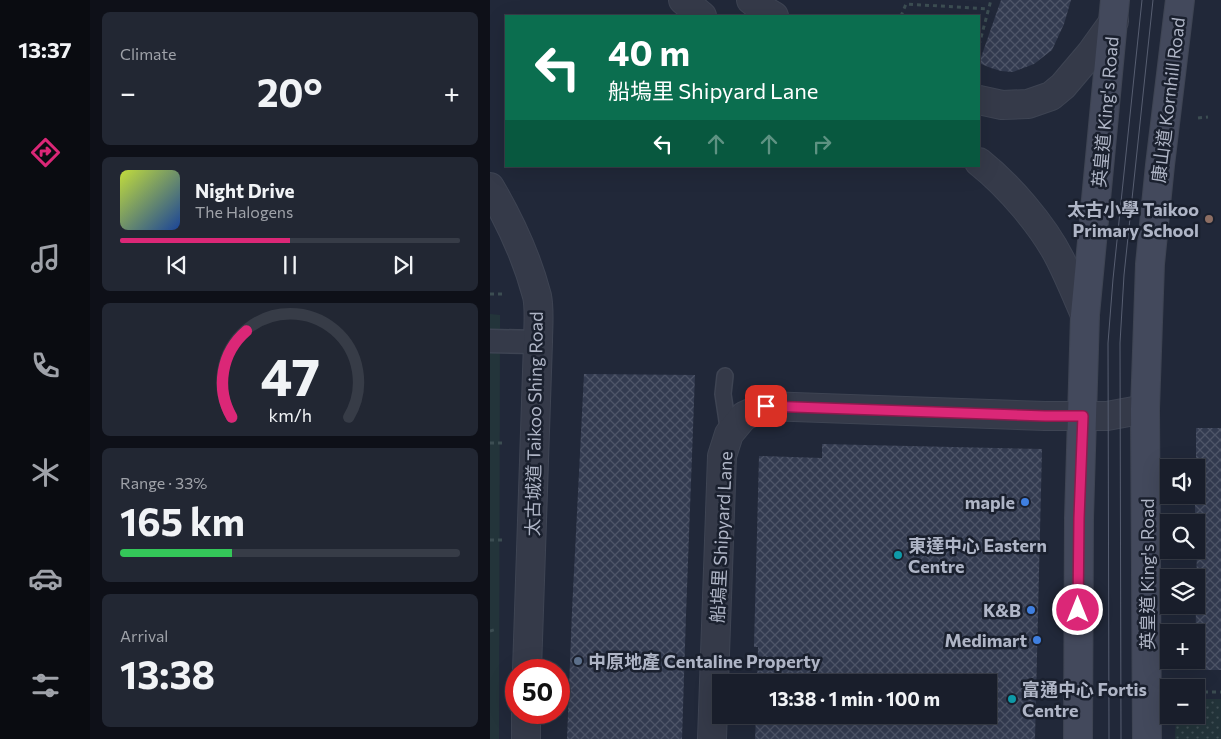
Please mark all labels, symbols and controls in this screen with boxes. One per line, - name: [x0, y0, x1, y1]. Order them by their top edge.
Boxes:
- street label: 康山道 Kornhill Road: [1147, 16, 1189, 184]
- text: 40 m: [608, 30, 690, 73]
- icon: left: [525, 35, 590, 100]
- text: 13:37: [18, 36, 72, 63]
- street label: 英皇道 King's Road: [1087, 36, 1123, 188]
- text: Climate: [120, 44, 176, 63]
- text: 20°: [257, 68, 323, 115]
- text: −: [120, 75, 136, 109]
- text: +: [444, 75, 460, 109]
- text: 船塢里 Shipyard Lane: [608, 77, 818, 104]
- icon: left: [649, 130, 677, 158]
- icon: ahead: [702, 130, 730, 158]
- icon: ahead: [755, 130, 783, 158]
- icon: right: [808, 130, 836, 158]
- icon: directions: [28, 135, 63, 170]
- text: Night Drive: [195, 179, 295, 202]
- place label: 太古小學 Taikoo Primary School: [1067, 198, 1199, 241]
- text: The Halogens: [195, 202, 293, 221]
- marker: 太古小學 Taikoo Primary School: [1203, 213, 1215, 225]
- icon: music: [28, 241, 63, 276]
- icon: previous: [163, 251, 191, 279]
- icon: pause: [276, 251, 304, 279]
- icon: next: [389, 251, 417, 279]
- street label: 太古城道 Taikoo Shing Road: [521, 311, 547, 537]
- text: 47: [260, 343, 320, 407]
- icon: phone: [28, 348, 63, 383]
- pin: [745, 385, 787, 427]
- icon: arrive: [752, 392, 780, 420]
- text: km/h: [268, 404, 312, 426]
- street label: 船塢里 Shipyard Lane: [706, 450, 736, 624]
- icon: climate: [28, 455, 63, 490]
- map controls: [1160, 459, 1205, 724]
- button: sound: [1160, 459, 1205, 504]
- text: Range · 33%: [120, 473, 207, 492]
- place label: maple: [965, 491, 1015, 513]
- marker: maple: [1019, 496, 1031, 508]
- text: 165 km: [120, 497, 245, 544]
- street label: 英皇道 King's Road: [1136, 498, 1158, 650]
- button: search: [1160, 514, 1205, 559]
- place label: 東達中心 Eastern Centre: [908, 534, 1047, 577]
- marker: 東達中心 Eastern Centre: [892, 549, 904, 561]
- icon: car: [28, 561, 63, 596]
- button: layers: [1160, 569, 1205, 614]
- position arrow: [1051, 583, 1103, 635]
- place label: K&B: [983, 599, 1021, 621]
- marker: K&B: [1025, 604, 1037, 616]
- button: +: [1160, 624, 1205, 669]
- text: Arrival: [120, 626, 168, 645]
- place label: Medimart: [945, 629, 1027, 651]
- marker: Medimart: [1031, 634, 1043, 646]
- text: 13:38: [120, 650, 215, 697]
- place label: 中原地產 Centaline Property: [588, 650, 821, 672]
- marker: 中原地產 Centaline Property: [572, 655, 584, 667]
- speed limit sign: 50: [505, 659, 570, 724]
- icon: filters: [28, 668, 63, 703]
- place label: 富通中心 Fortis Centre: [1022, 678, 1147, 721]
- button: −: [1160, 679, 1205, 724]
- text: 13:38 · 1 min · 100 m: [769, 687, 940, 710]
- marker: 富通中心 Fortis Centre: [1006, 693, 1018, 705]

